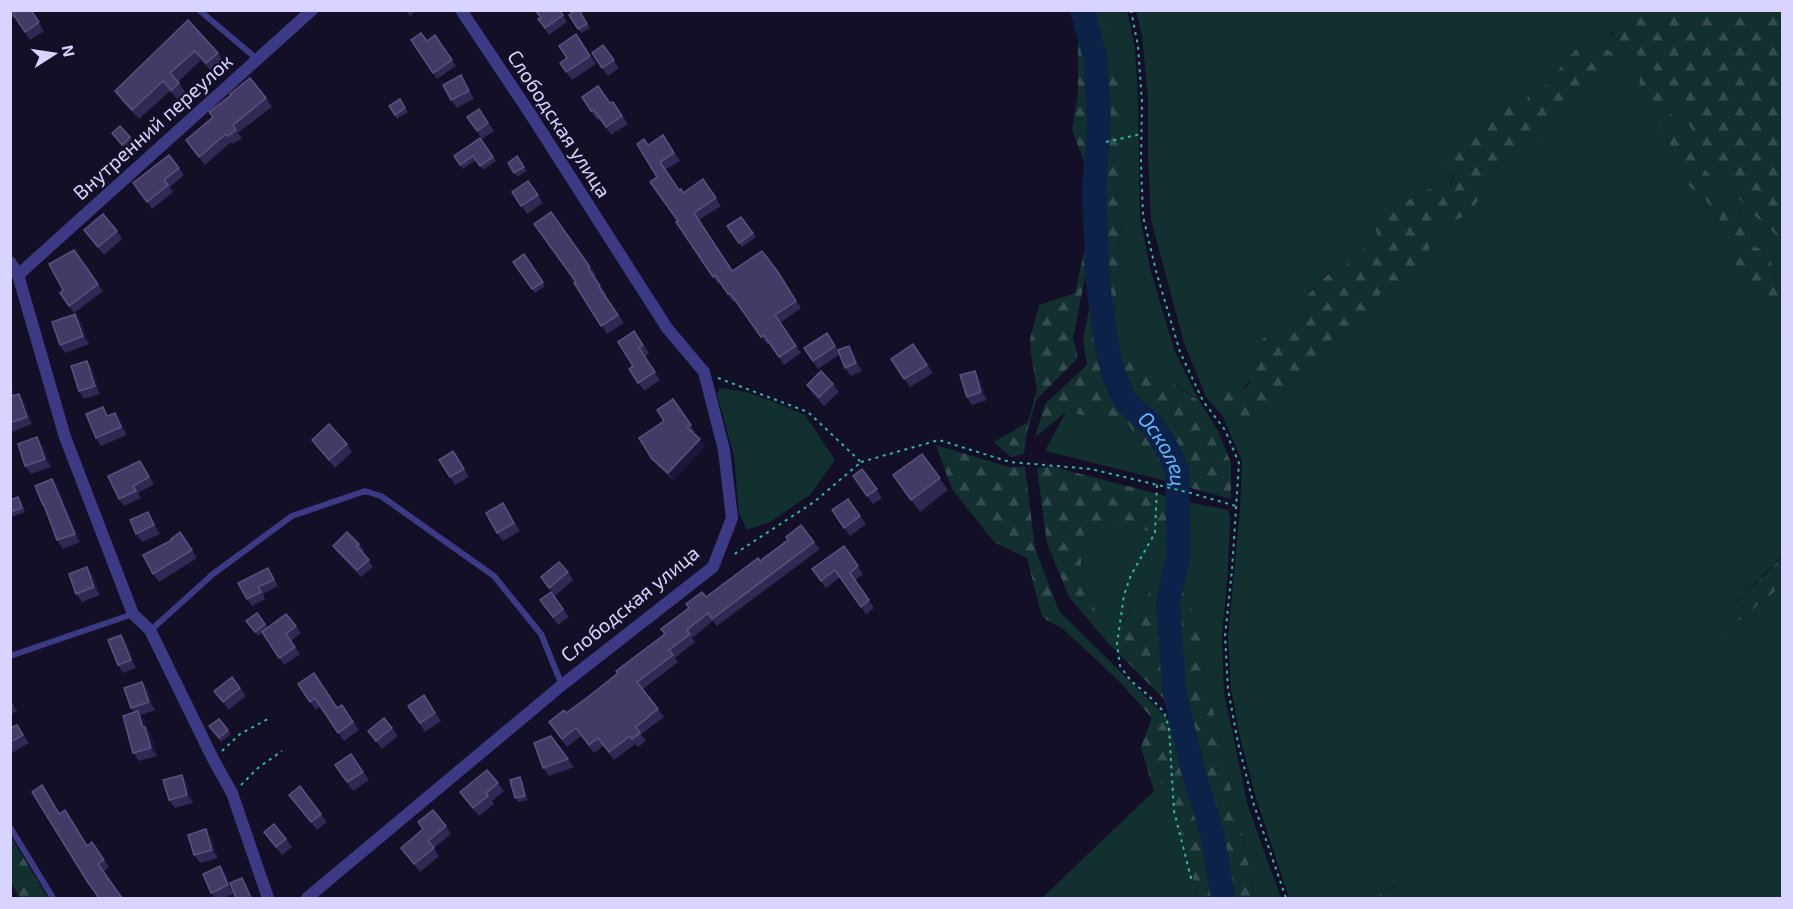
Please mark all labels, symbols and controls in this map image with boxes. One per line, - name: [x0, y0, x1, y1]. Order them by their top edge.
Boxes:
- north arrow: [24, 24, 84, 84]
- text: N: [59, 43, 80, 58]
- street label: Слободская улица: [502, 45, 617, 202]
- street label: Внутренний переулок: [68, 48, 238, 205]
- water label: Осколец: [1134, 405, 1191, 487]
- street label: Слободская улица: [555, 540, 704, 667]

